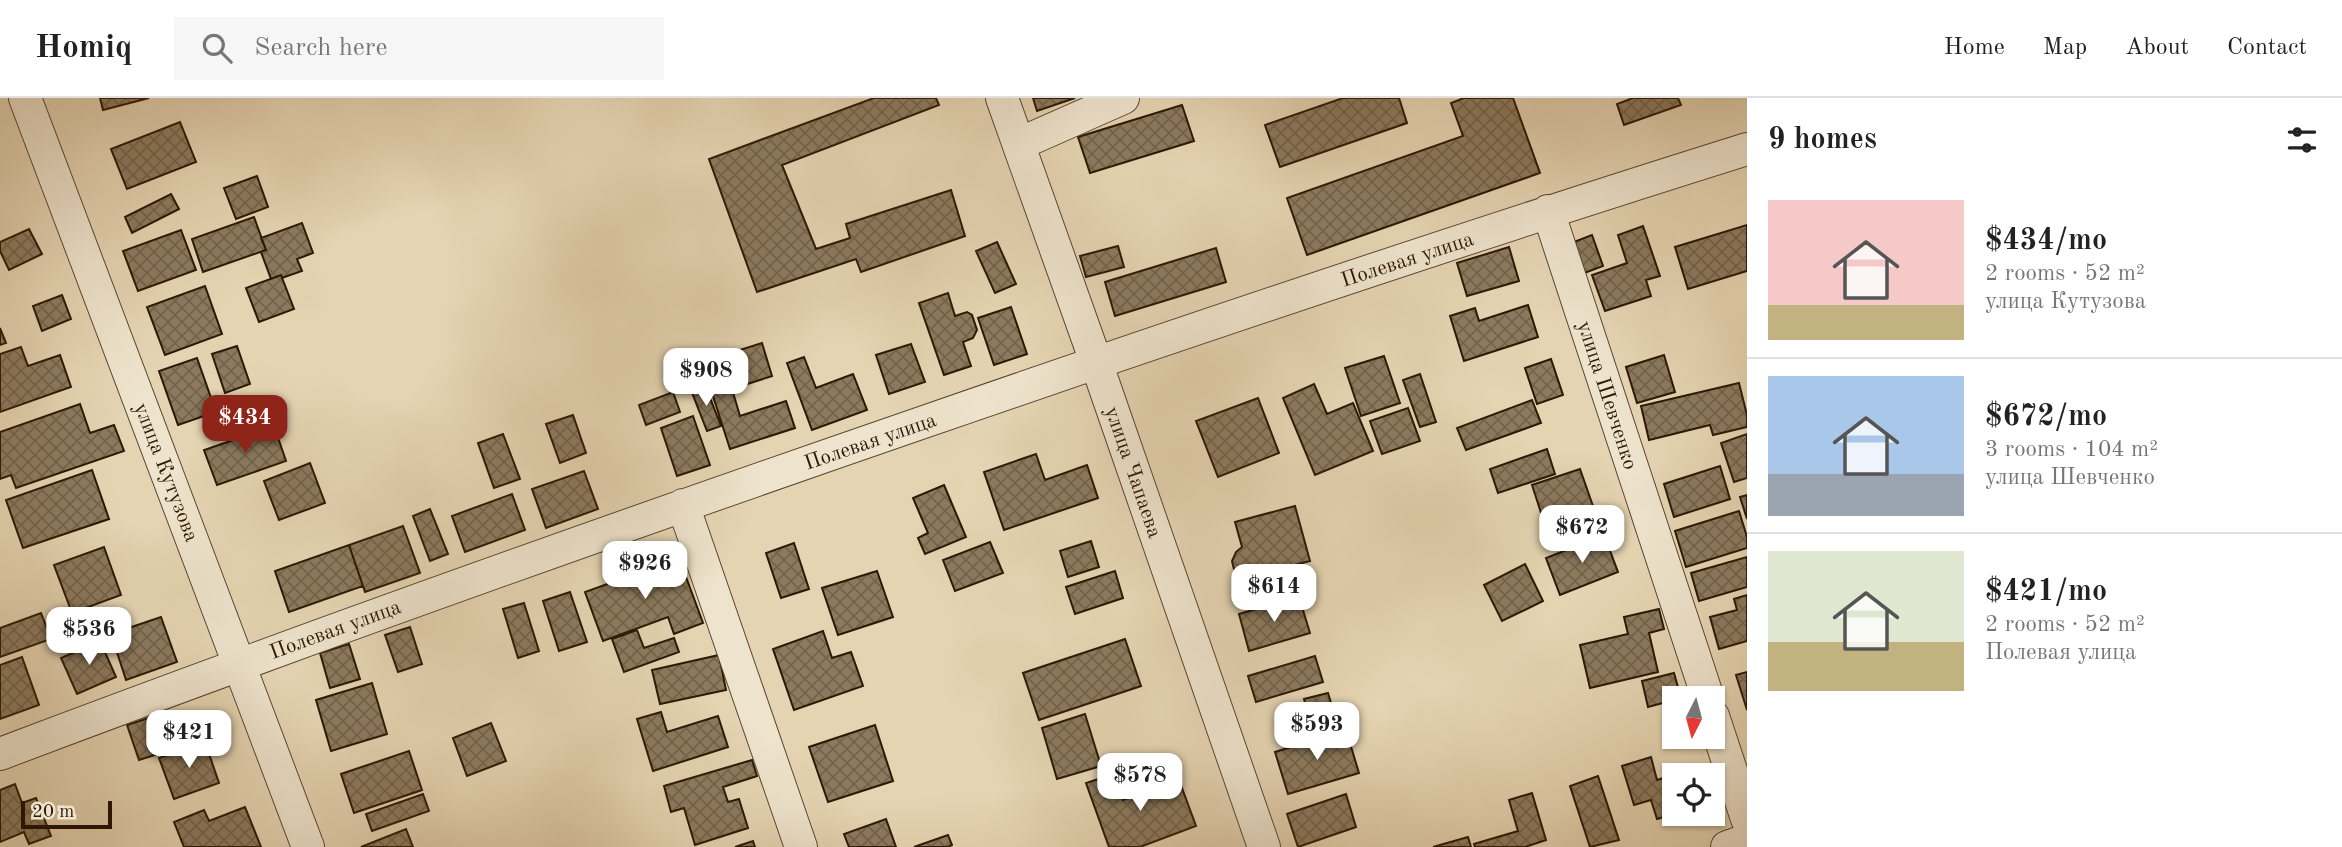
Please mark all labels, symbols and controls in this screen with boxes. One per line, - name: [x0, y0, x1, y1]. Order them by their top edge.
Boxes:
- search box: [174, 17, 664, 80]
- icon: search: [198, 29, 236, 67]
- text: Homiq: [35, 32, 132, 65]
- text: Search here: [254, 35, 387, 61]
- text: Home: [1944, 36, 2005, 60]
- text: Map: [2043, 36, 2087, 60]
- text: About: [2125, 36, 2189, 60]
- text: Contact: [2227, 36, 2307, 60]
- icon: filters: [2283, 121, 2321, 159]
- text: 9 homes: [1768, 125, 1877, 155]
- text: $434/mo: [1985, 226, 2107, 256]
- icon: home: [1824, 228, 1908, 312]
- street label: Полевая улица: [1339, 229, 1476, 292]
- text: 2 rooms · 52 m²: [1985, 262, 2145, 285]
- text: улица Кутузова: [1985, 290, 2146, 313]
- street label: улица Шевченко: [1573, 318, 1641, 472]
- pin: $908: [665, 348, 747, 408]
- text: $908: [679, 359, 733, 382]
- pin: $434: [204, 396, 286, 455]
- street label: улица Кутузова: [129, 400, 202, 545]
- text: $672/mo: [1985, 402, 2107, 432]
- street label: улица Чапаева: [1100, 404, 1165, 541]
- icon: home: [1824, 404, 1908, 488]
- text: $434: [218, 406, 272, 429]
- street label: Полевая улица: [802, 410, 939, 475]
- text: 3 rooms · 104 m²: [1985, 438, 2158, 461]
- text: улица Шевченко: [1985, 466, 2155, 489]
- pin: $672: [1541, 505, 1623, 565]
- text: $672: [1555, 516, 1609, 539]
- pin: $926: [604, 542, 686, 601]
- text: $926: [618, 552, 672, 575]
- pin: $614: [1233, 564, 1315, 624]
- text: $614: [1247, 575, 1301, 598]
- text: $421/mo: [1985, 577, 2107, 607]
- icon: home: [1824, 579, 1908, 663]
- street label: Полевая улица: [267, 597, 404, 664]
- pin: $536: [48, 608, 130, 667]
- text: 2 rooms · 52 m²: [1985, 613, 2145, 636]
- text: $536: [62, 618, 116, 641]
- text: Полевая улица: [1985, 641, 2136, 664]
- north arrow: [1662, 686, 1726, 749]
- map controls: [1662, 686, 1725, 826]
- pin: $593: [1276, 702, 1358, 762]
- pin: $421: [148, 710, 230, 770]
- text: $593: [1290, 713, 1344, 736]
- text: $421: [162, 721, 216, 744]
- pin: $578: [1099, 754, 1181, 813]
- button: locate: [1662, 763, 1725, 826]
- text: $578: [1113, 764, 1167, 787]
- scale bar: [21, 798, 112, 830]
- text: 20 m: [32, 803, 74, 822]

